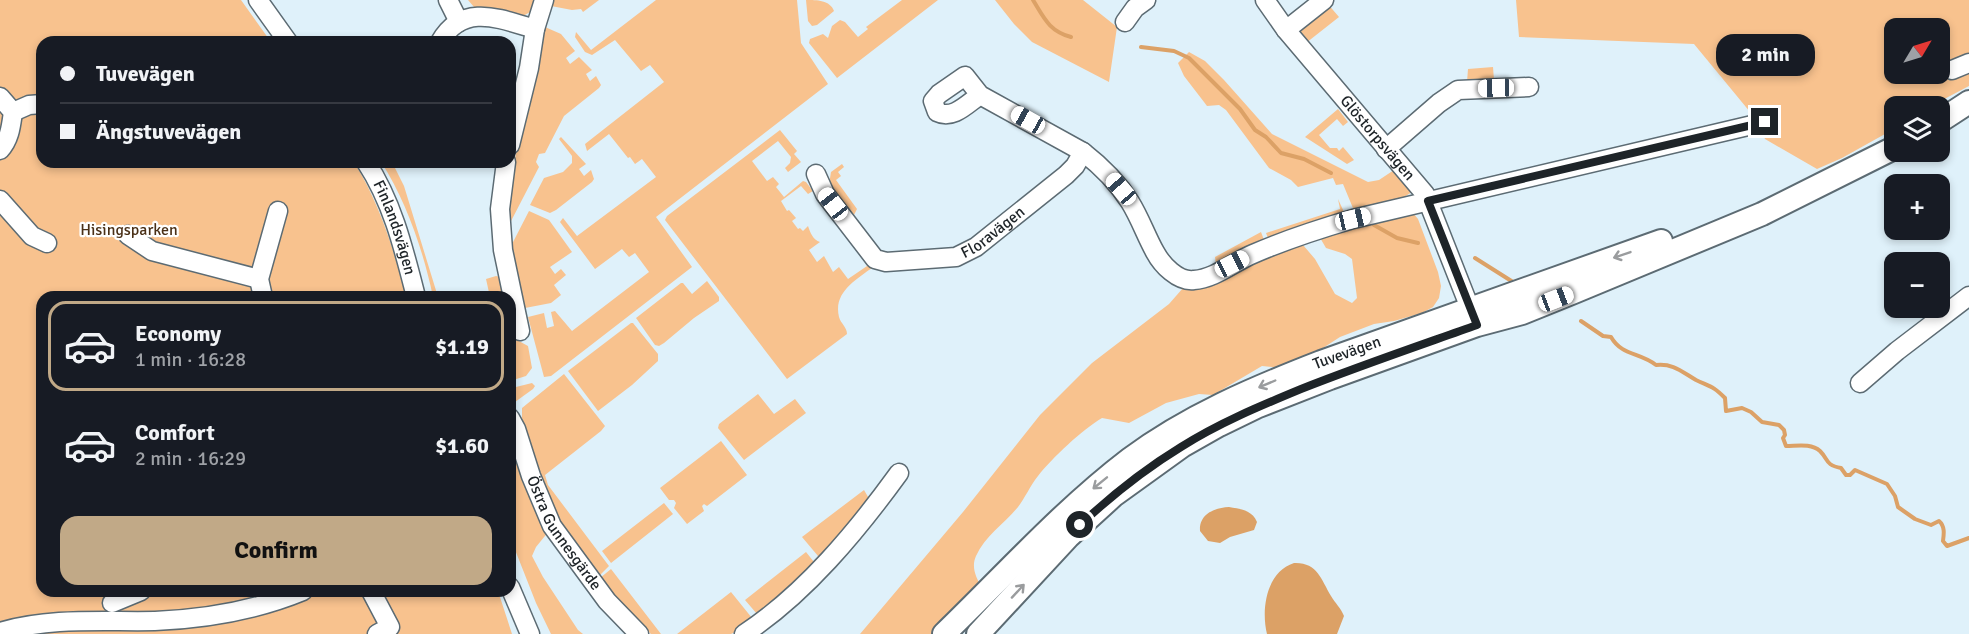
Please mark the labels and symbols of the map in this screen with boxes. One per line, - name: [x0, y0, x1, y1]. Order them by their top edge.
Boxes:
- north arrow: [1884, 18, 1950, 84]
- callout: 2 min: [1716, 35, 1814, 77]
- car: [1478, 79, 1514, 97]
- street label: Glöstorpsvägen: [1336, 91, 1419, 185]
- car: [1008, 103, 1048, 137]
- route end: [1751, 108, 1778, 135]
- car: [1102, 170, 1140, 208]
- street label: Finlandsvägen: [369, 177, 420, 277]
- car: [815, 184, 851, 224]
- street label: Floravägen: [958, 202, 1029, 263]
- car: [1333, 206, 1373, 232]
- park label: Hisingsparken: [80, 220, 178, 240]
- car: [1212, 248, 1252, 280]
- one-way arrow: [1613, 250, 1631, 261]
- car: [1536, 284, 1576, 314]
- street label: Tuvevägen: [1310, 331, 1384, 374]
- one-way arrow: [1258, 379, 1276, 390]
- street label: Östra Gunnesgärde: [522, 473, 606, 594]
- one-way arrow: [1092, 477, 1108, 490]
- route start: [1066, 511, 1093, 538]
- one-way arrow: [1010, 584, 1024, 599]

